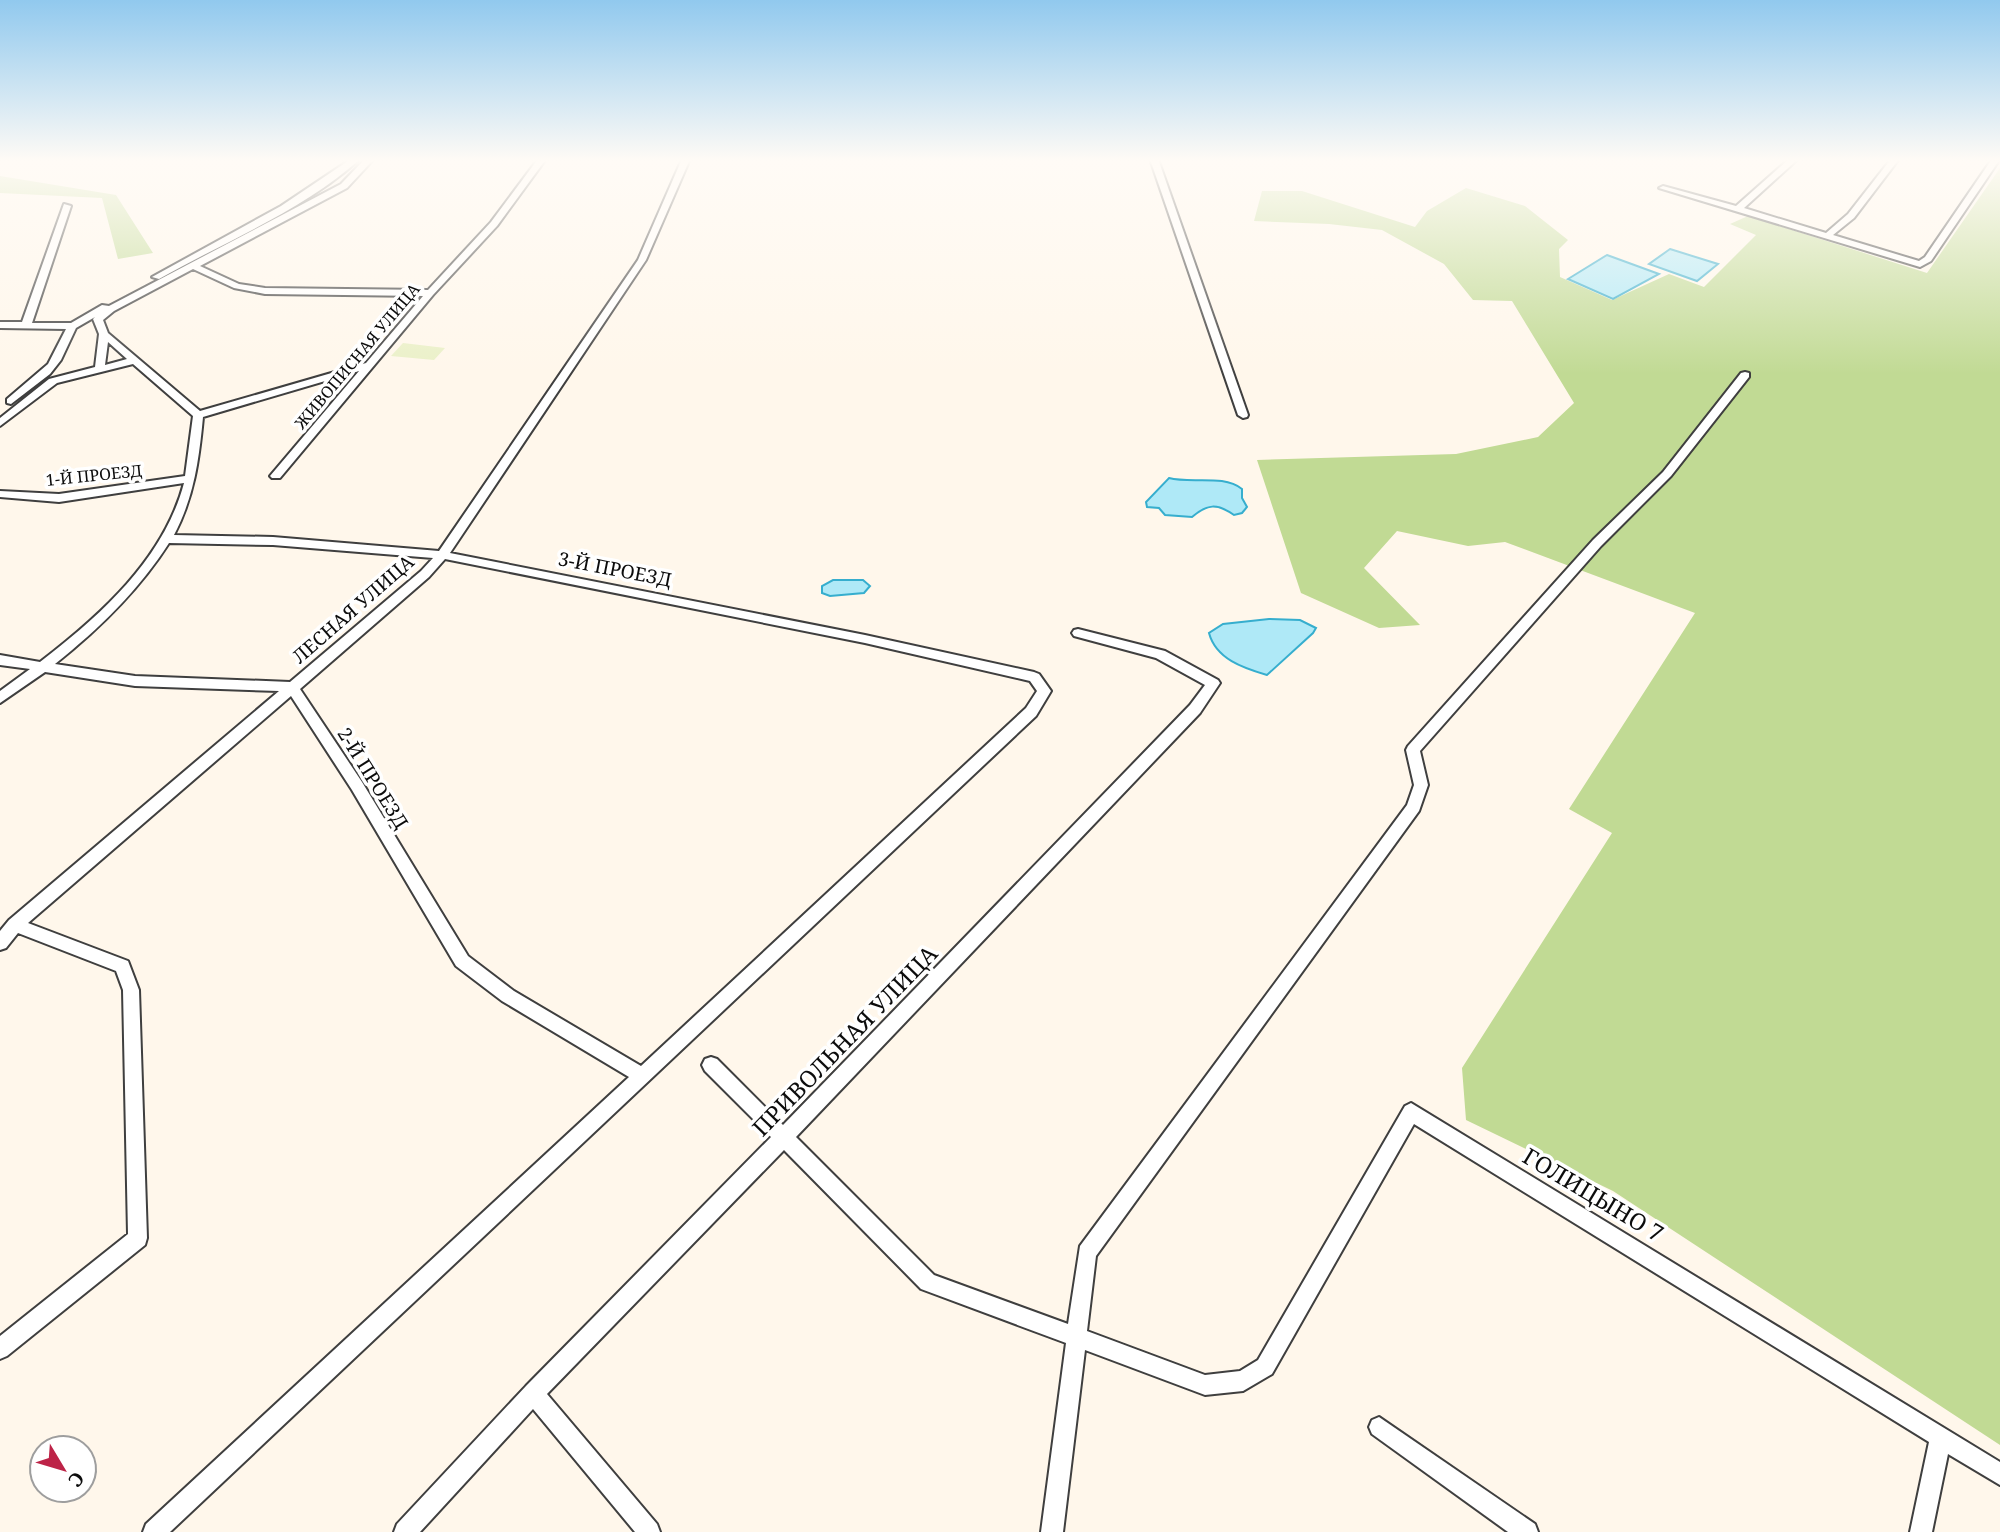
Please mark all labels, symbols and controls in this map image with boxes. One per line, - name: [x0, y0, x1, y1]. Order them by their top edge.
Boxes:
- street label: ЖИВОПИСНАЯ УЛИЦА: [289, 278, 425, 434]
- street label: 1-Й ПРОЕЗД: [45, 459, 143, 491]
- street label: 3-Й ПРОЕЗД: [556, 545, 674, 593]
- street label: ЛЕСНАЯ УЛИЦА: [287, 548, 420, 669]
- street label: 2-Й ПРОЕЗД: [332, 722, 414, 834]
- street label: ПРИВОЛЬНАЯ УЛИЦА: [744, 937, 945, 1143]
- street label: ГОЛИЦЫНО 7: [1517, 1140, 1670, 1249]
- north arrow: [28, 1434, 98, 1504]
- text: С: [62, 1467, 90, 1492]

